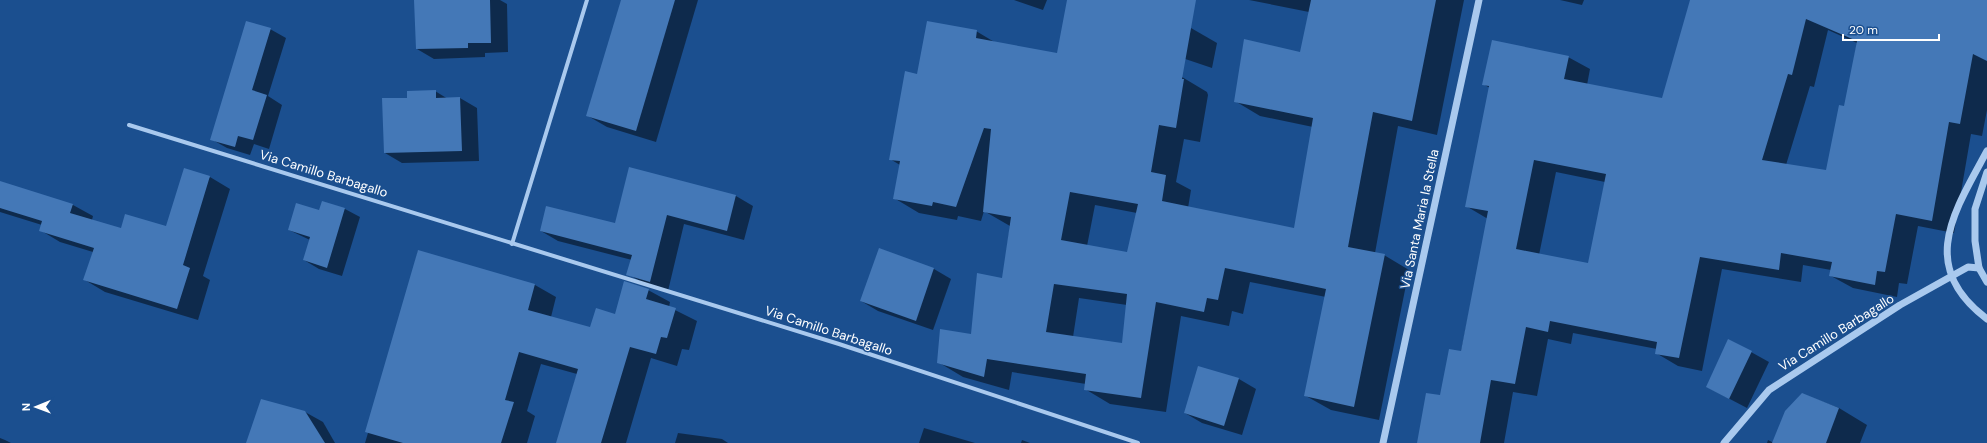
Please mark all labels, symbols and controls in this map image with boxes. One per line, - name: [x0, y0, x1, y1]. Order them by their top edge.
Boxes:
- scale bar: [1843, 16, 1939, 42]
- text: 20 m: [1849, 22, 1878, 38]
- street label: Via Camillo Barbagallo: [258, 146, 390, 201]
- street label: Via Santa Maria la Stella: [1396, 148, 1443, 291]
- street label: Via Camillo Barbagallo: [1775, 290, 1897, 375]
- street label: Via Camillo Barbagallo: [763, 302, 895, 359]
- north arrow: [16, 387, 56, 427]
- text: N: [19, 403, 33, 411]

